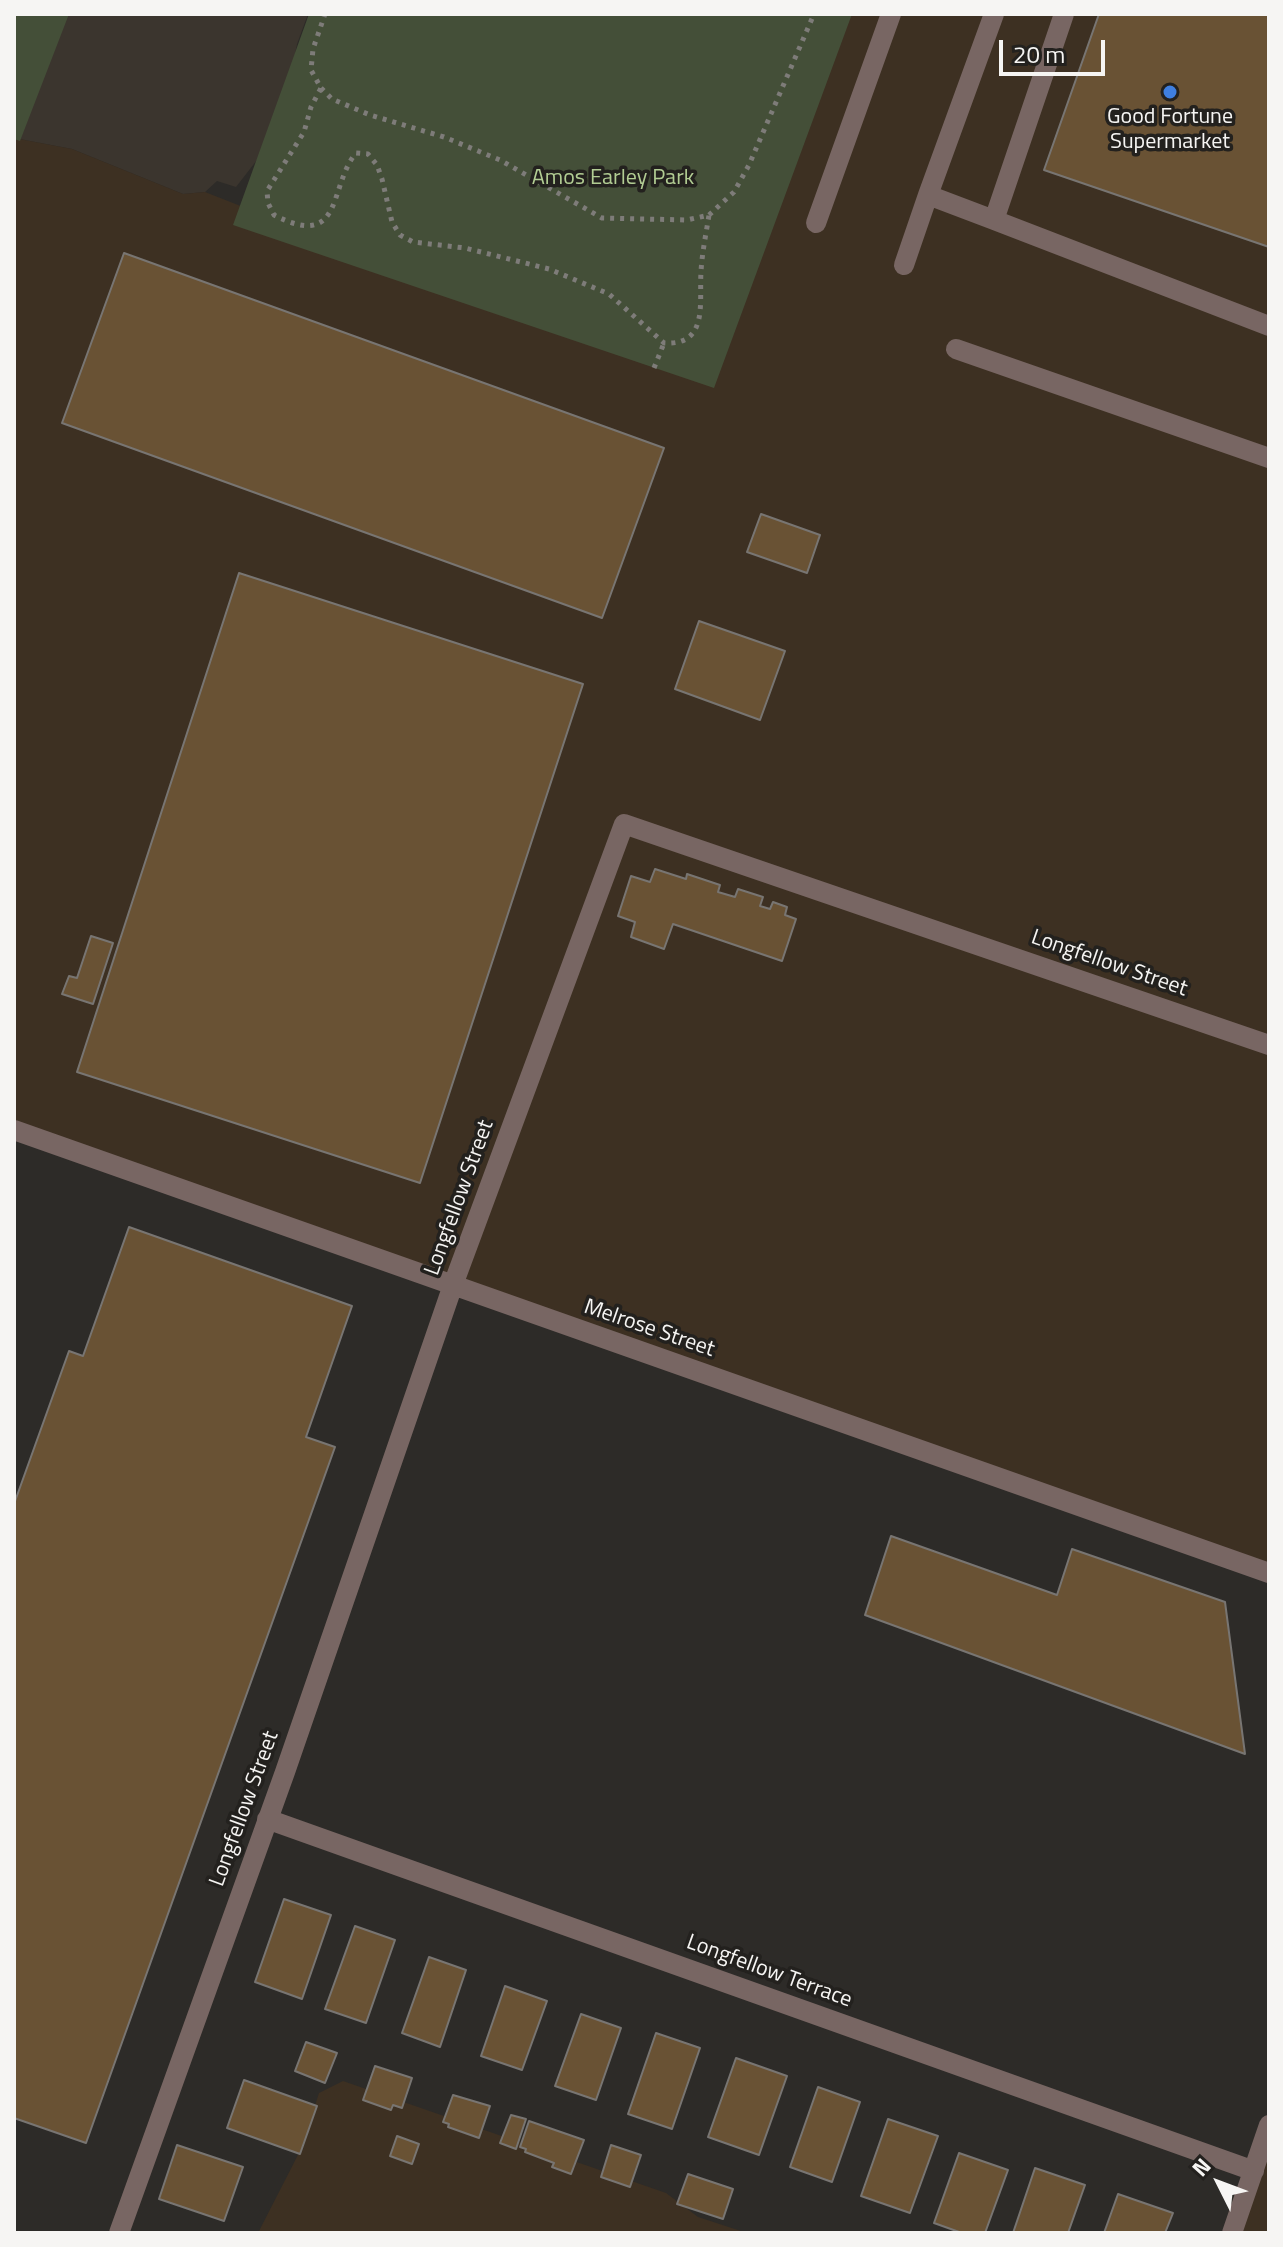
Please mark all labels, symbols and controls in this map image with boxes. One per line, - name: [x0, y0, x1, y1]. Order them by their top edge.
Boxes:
- scale bar: [1003, 24, 1109, 74]
- text: 20 m: [1013, 36, 1065, 72]
- marker: Good Fortune Supermarket: [1161, 83, 1179, 101]
- place label: Good Fortune Supermarket: [1107, 105, 1233, 156]
- park label: Amos Earley Park: [532, 166, 694, 192]
- street label: Longfellow Street: [1027, 925, 1191, 1003]
- street label: Longfellow Street: [420, 1117, 500, 1279]
- street label: Melrose Street: [580, 1294, 718, 1364]
- street label: Longfellow Street: [205, 1728, 285, 1890]
- street label: Longfellow Terrace: [683, 1930, 855, 2014]
- north arrow: [1179, 2143, 1259, 2223]
- text: N: [1183, 2150, 1219, 2184]

